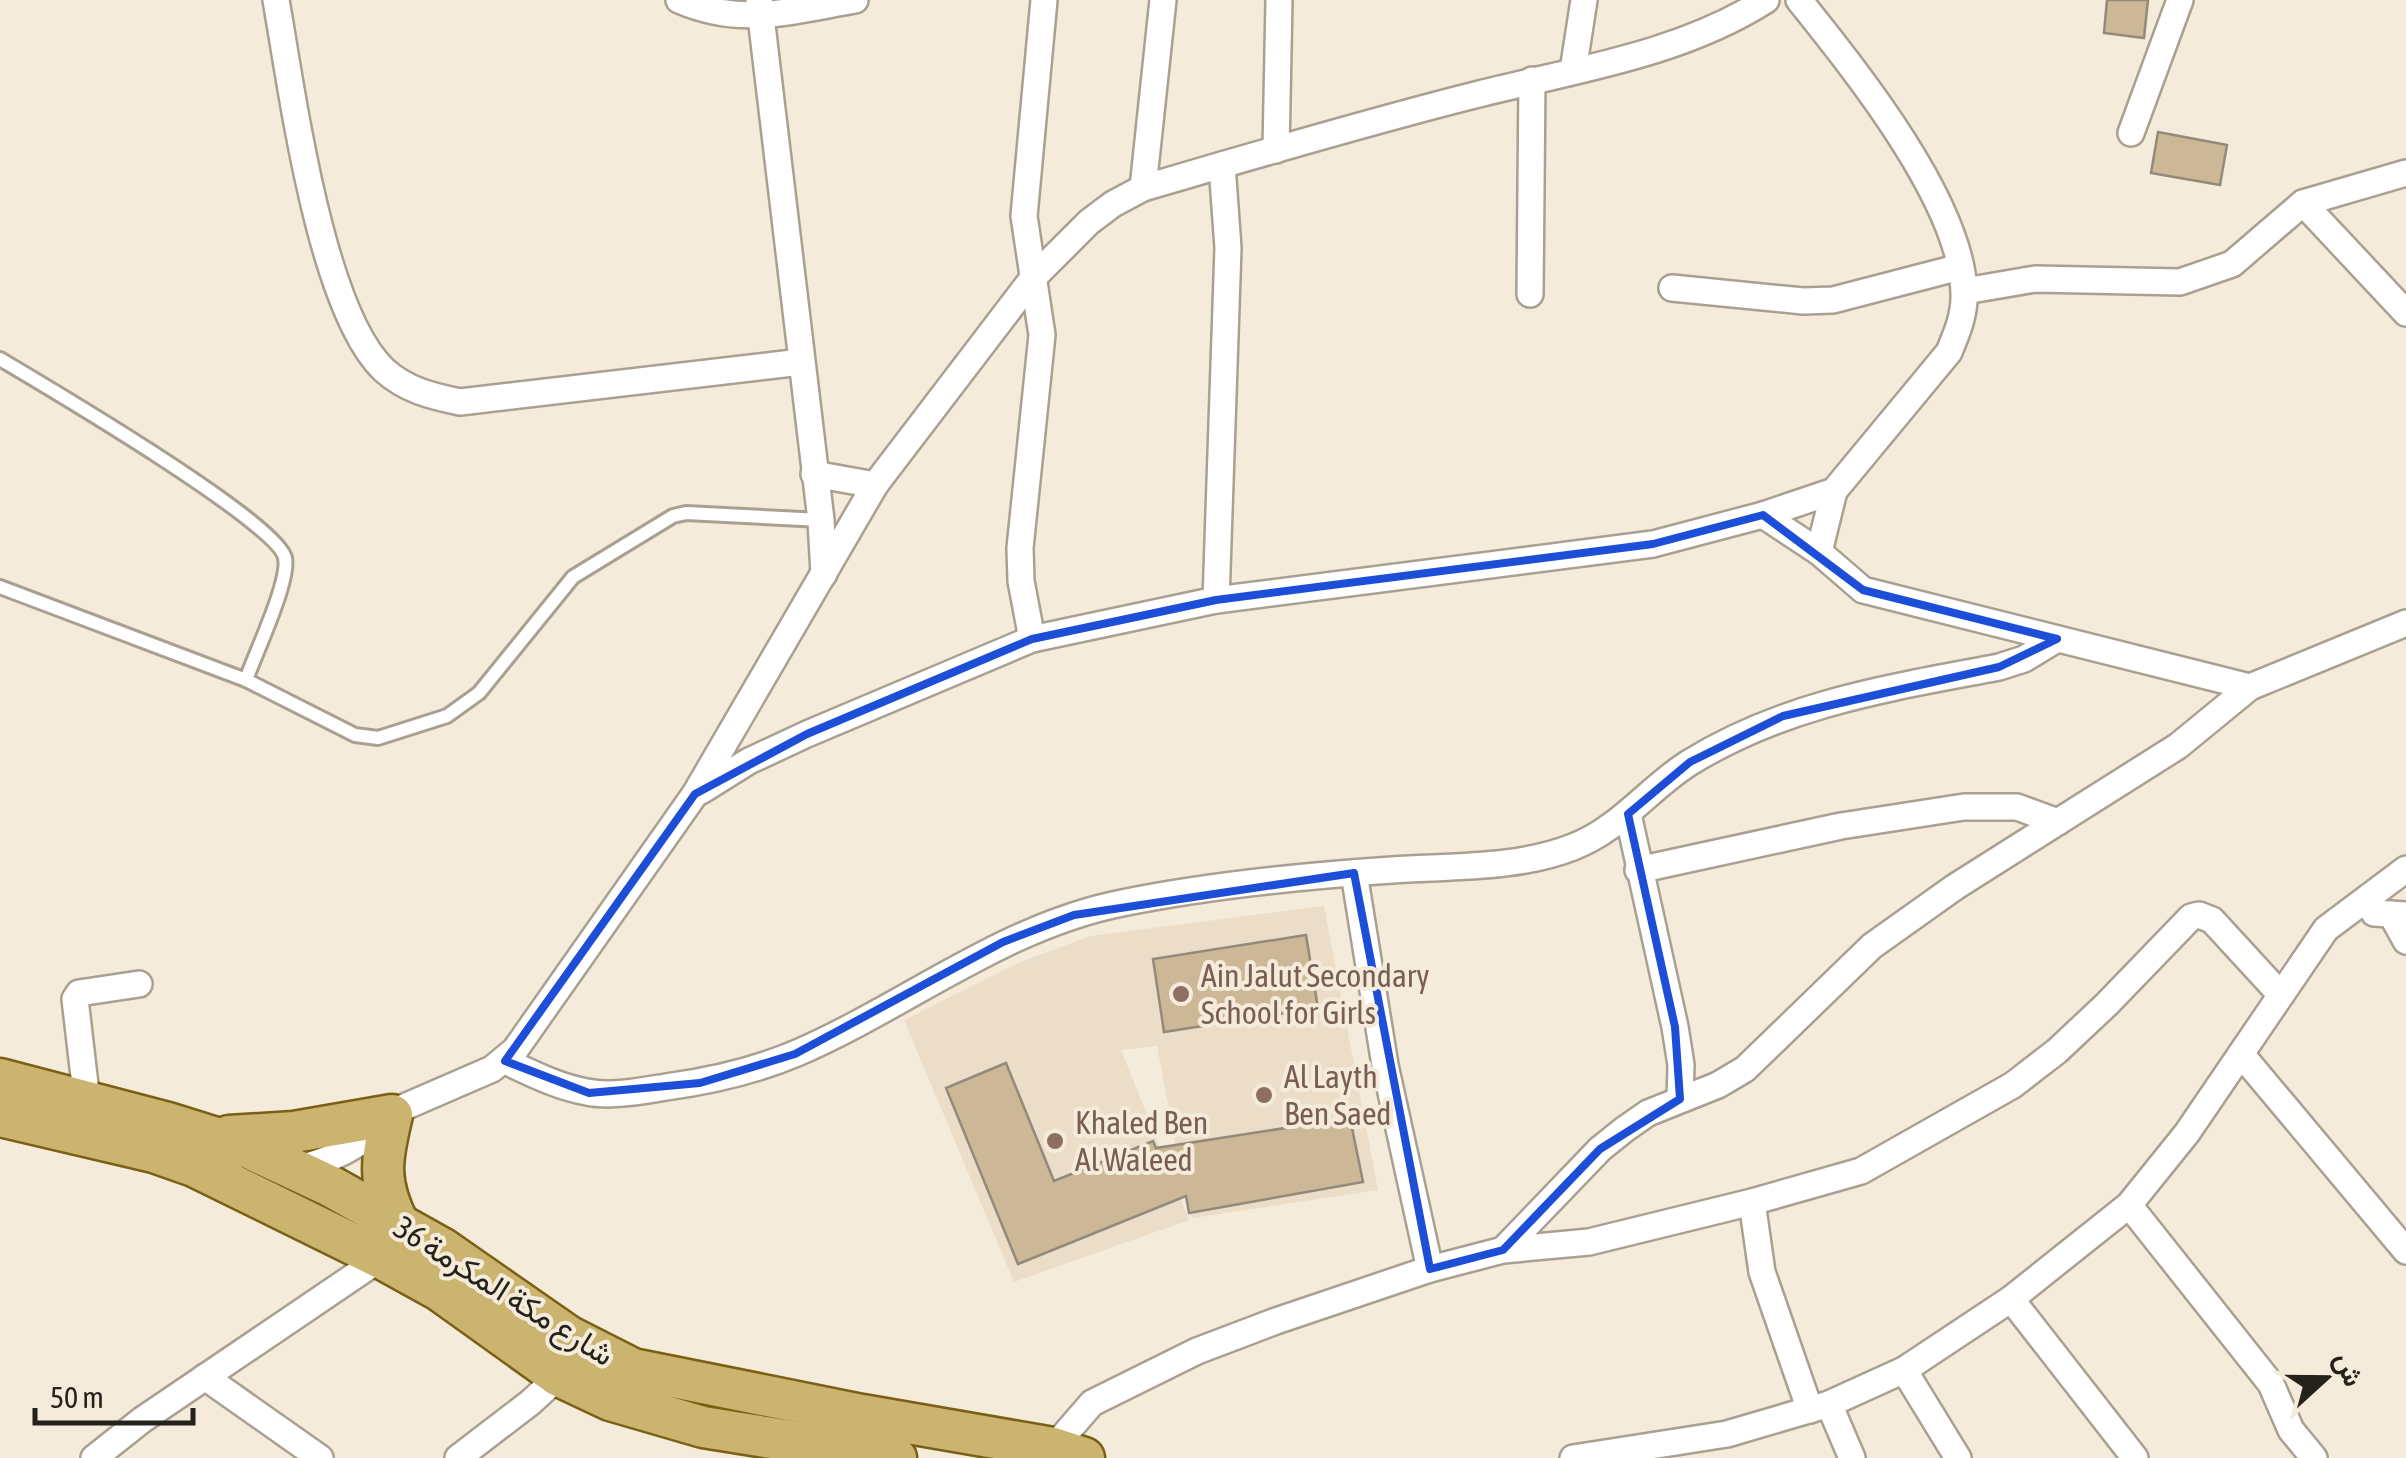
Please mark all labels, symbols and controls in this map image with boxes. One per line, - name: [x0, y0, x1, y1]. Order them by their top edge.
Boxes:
- place label: Ain Jalut Secondary School for Girls: [1201, 957, 1429, 1031]
- marker: Ain Jalut Secondary School for Girls: [1170, 983, 1192, 1005]
- place label: Al Layth Ben Saed: [1284, 1058, 1391, 1132]
- marker: Al Layth Ben Saed: [1253, 1084, 1275, 1106]
- place label: Khaled Ben Al Waleed: [1075, 1104, 1208, 1178]
- marker: Khaled Ben Al Waleed: [1044, 1130, 1066, 1152]
- street label: شارع مكة المكرمة 36: [385, 1208, 621, 1377]
- north arrow: [2276, 1328, 2376, 1428]
- text: ش: [2327, 1348, 2370, 1391]
- scale bar: [35, 1363, 192, 1425]
- text: 50 m: [50, 1380, 104, 1414]

